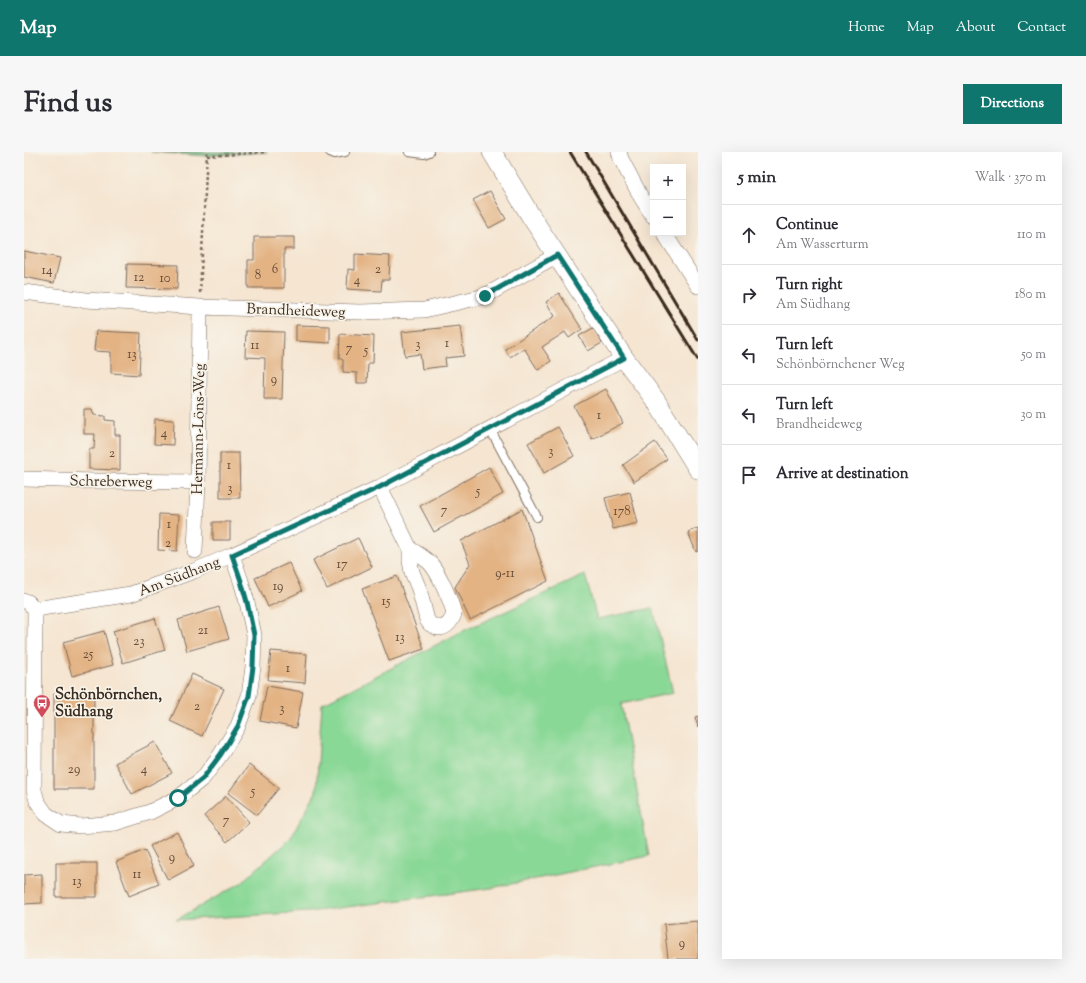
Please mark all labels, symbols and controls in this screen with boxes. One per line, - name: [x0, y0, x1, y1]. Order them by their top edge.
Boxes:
- text: Map: [20, 15, 57, 42]
- text: Home: [848, 18, 885, 38]
- text: Map: [907, 18, 934, 38]
- text: About: [956, 18, 995, 38]
- text: Contact: [1017, 18, 1066, 38]
- text: Find us: [24, 84, 112, 124]
- button: Directions: [963, 84, 1062, 124]
- map controls: [650, 164, 686, 236]
- button: +: [650, 164, 686, 200]
- text: 5 min: [738, 166, 776, 190]
- text: Walk · 370 m: [975, 169, 1046, 187]
- button: −: [650, 200, 686, 236]
- text: Continue: [776, 215, 838, 236]
- icon: ahead: [738, 224, 760, 246]
- text: 110 m: [1017, 226, 1046, 244]
- text: Am Wasserturm: [776, 236, 868, 254]
- house number: 6: [272, 261, 278, 279]
- house number: 2: [375, 261, 381, 279]
- house number: 14: [42, 262, 53, 280]
- house number: 8: [255, 267, 261, 285]
- house number: 12: [134, 269, 144, 287]
- house number: 10: [159, 270, 171, 288]
- house number: 4: [354, 272, 361, 290]
- text: Turn right: [776, 275, 842, 296]
- icon: right: [738, 284, 760, 306]
- text: 180 m: [1015, 286, 1046, 304]
- route end: [476, 287, 494, 305]
- text: Am Südhang: [776, 296, 850, 314]
- street label: Brandheideweg: [246, 299, 346, 324]
- house number: 1: [445, 335, 450, 353]
- text: Turn left: [776, 335, 833, 356]
- house number: 3: [415, 336, 421, 354]
- house number: 11: [251, 337, 260, 355]
- house number: 7: [346, 340, 353, 358]
- house number: 5: [363, 342, 369, 360]
- icon: left: [738, 344, 760, 366]
- house number: 13: [127, 346, 137, 364]
- text: 50 m: [1021, 346, 1046, 364]
- text: Schönbörnchener Weg: [776, 356, 905, 374]
- street label: Hermann-Löns-Weg: [188, 363, 211, 495]
- house number: 9: [271, 371, 277, 389]
- text: Turn left: [776, 395, 833, 416]
- icon: left: [738, 404, 760, 426]
- text: 30 m: [1020, 406, 1046, 424]
- house number: 1: [597, 407, 602, 425]
- text: Brandheideweg: [776, 416, 862, 434]
- house number: 4: [161, 425, 168, 443]
- house number: 3: [548, 443, 554, 461]
- house number: 2: [109, 445, 115, 463]
- house number: 1: [227, 457, 232, 475]
- icon: arrive: [738, 464, 760, 486]
- text: Arrive at destination: [776, 464, 909, 485]
- street label: Schreberweg: [69, 471, 152, 494]
- house number: 3: [227, 480, 233, 498]
- house number: 5: [475, 483, 481, 501]
- house number: 7: [441, 502, 448, 520]
- house number: 178: [613, 503, 631, 521]
- house number: 1: [167, 516, 172, 534]
- house number: 2: [165, 535, 171, 553]
- street label: Am Südhang: [136, 552, 223, 603]
- house number: 17: [337, 556, 348, 574]
- house number: 9-11: [495, 565, 515, 583]
- house number: 19: [273, 578, 283, 596]
- house number: 15: [382, 593, 391, 611]
- house number: 21: [198, 622, 209, 640]
- house number: 13: [395, 629, 405, 647]
- house number: 23: [133, 633, 145, 651]
- house number: 25: [83, 646, 94, 664]
- house number: 1: [286, 660, 291, 678]
- place label: Schönbörnchen, Südhang: [55, 685, 162, 723]
- bus stop icon: Schönbörnchen, Südhang: [32, 693, 52, 718]
- house number: 2: [194, 698, 200, 716]
- house number: 3: [279, 700, 285, 718]
- house number: 29: [68, 761, 80, 779]
- house number: 4: [141, 761, 148, 779]
- house number: 5: [250, 783, 256, 801]
- route start: [169, 789, 187, 807]
- house number: 7: [223, 812, 230, 830]
- house number: 9: [169, 849, 175, 867]
- house number: 11: [133, 866, 142, 884]
- house number: 13: [72, 873, 82, 891]
- house number: 9: [679, 935, 685, 953]

